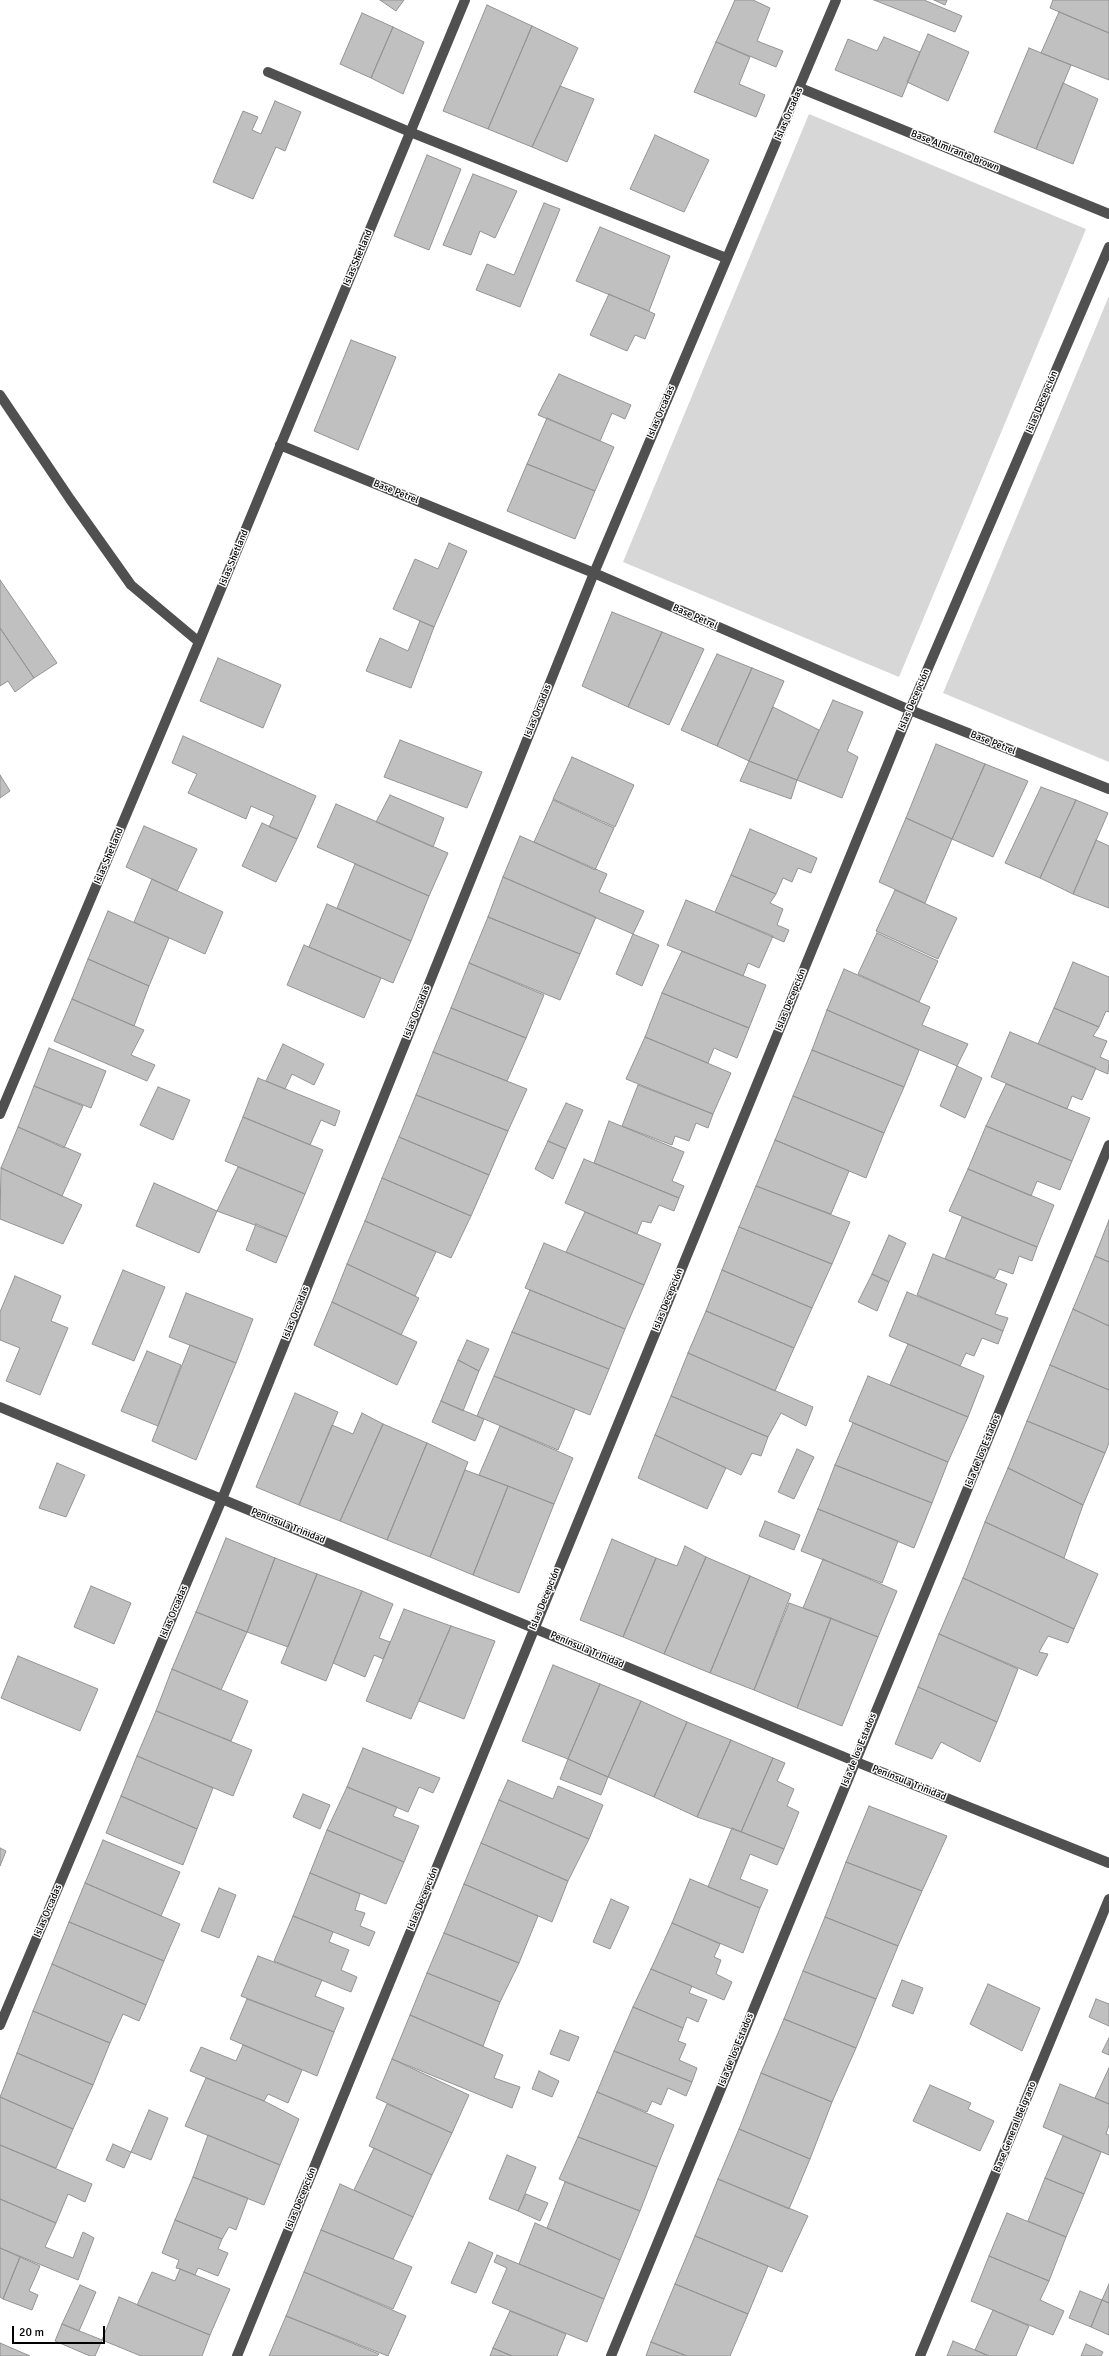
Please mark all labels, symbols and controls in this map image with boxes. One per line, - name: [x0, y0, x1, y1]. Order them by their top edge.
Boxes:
- street label: Islas Orcadas: [772, 86, 806, 142]
- street label: Base Almirante Brown: [909, 128, 1001, 174]
- street label: Islas Shetland: [341, 228, 375, 288]
- street label: Islas Decepción: [1023, 369, 1061, 435]
- street label: Islas Orcadas: [644, 384, 678, 440]
- street label: Base Petrel: [371, 477, 421, 507]
- street label: Islas Shetland: [217, 528, 251, 588]
- street label: Base Petrel: [671, 602, 719, 632]
- street label: Islas Decepción: [895, 667, 933, 733]
- street label: Islas Orcadas: [522, 683, 554, 739]
- street label: Base Petrel: [968, 728, 1018, 758]
- street label: Islas Shetland: [92, 826, 126, 886]
- street label: Islas Decepción: [773, 967, 809, 1033]
- street label: Islas Orcadas: [401, 984, 433, 1040]
- street label: Islas Decepción: [650, 1267, 686, 1333]
- street label: Islas Orcadas: [280, 1285, 312, 1341]
- street label: Isla de los Estados: [963, 1413, 1003, 1489]
- street label: Península Trinidad: [249, 1506, 327, 1546]
- street label: Islas Decepción: [527, 1566, 563, 1632]
- street label: Islas Orcadas: [157, 1584, 191, 1640]
- street label: Península Trinidad: [548, 1629, 626, 1671]
- street label: Isla de los Estados: [839, 1712, 879, 1788]
- street label: Península Trinidad: [870, 1763, 948, 1803]
- street label: Islas Decepción: [405, 1866, 441, 1932]
- street label: Islas Orcadas: [31, 1883, 65, 1939]
- street label: Isla de los Estados: [716, 2012, 756, 2088]
- street label: Base General Belgrano: [991, 2080, 1039, 2174]
- street label: Islas Decepción: [283, 2166, 319, 2232]
- scale bar: [14, 2318, 107, 2344]
- text: 20 m: [19, 2325, 44, 2340]

